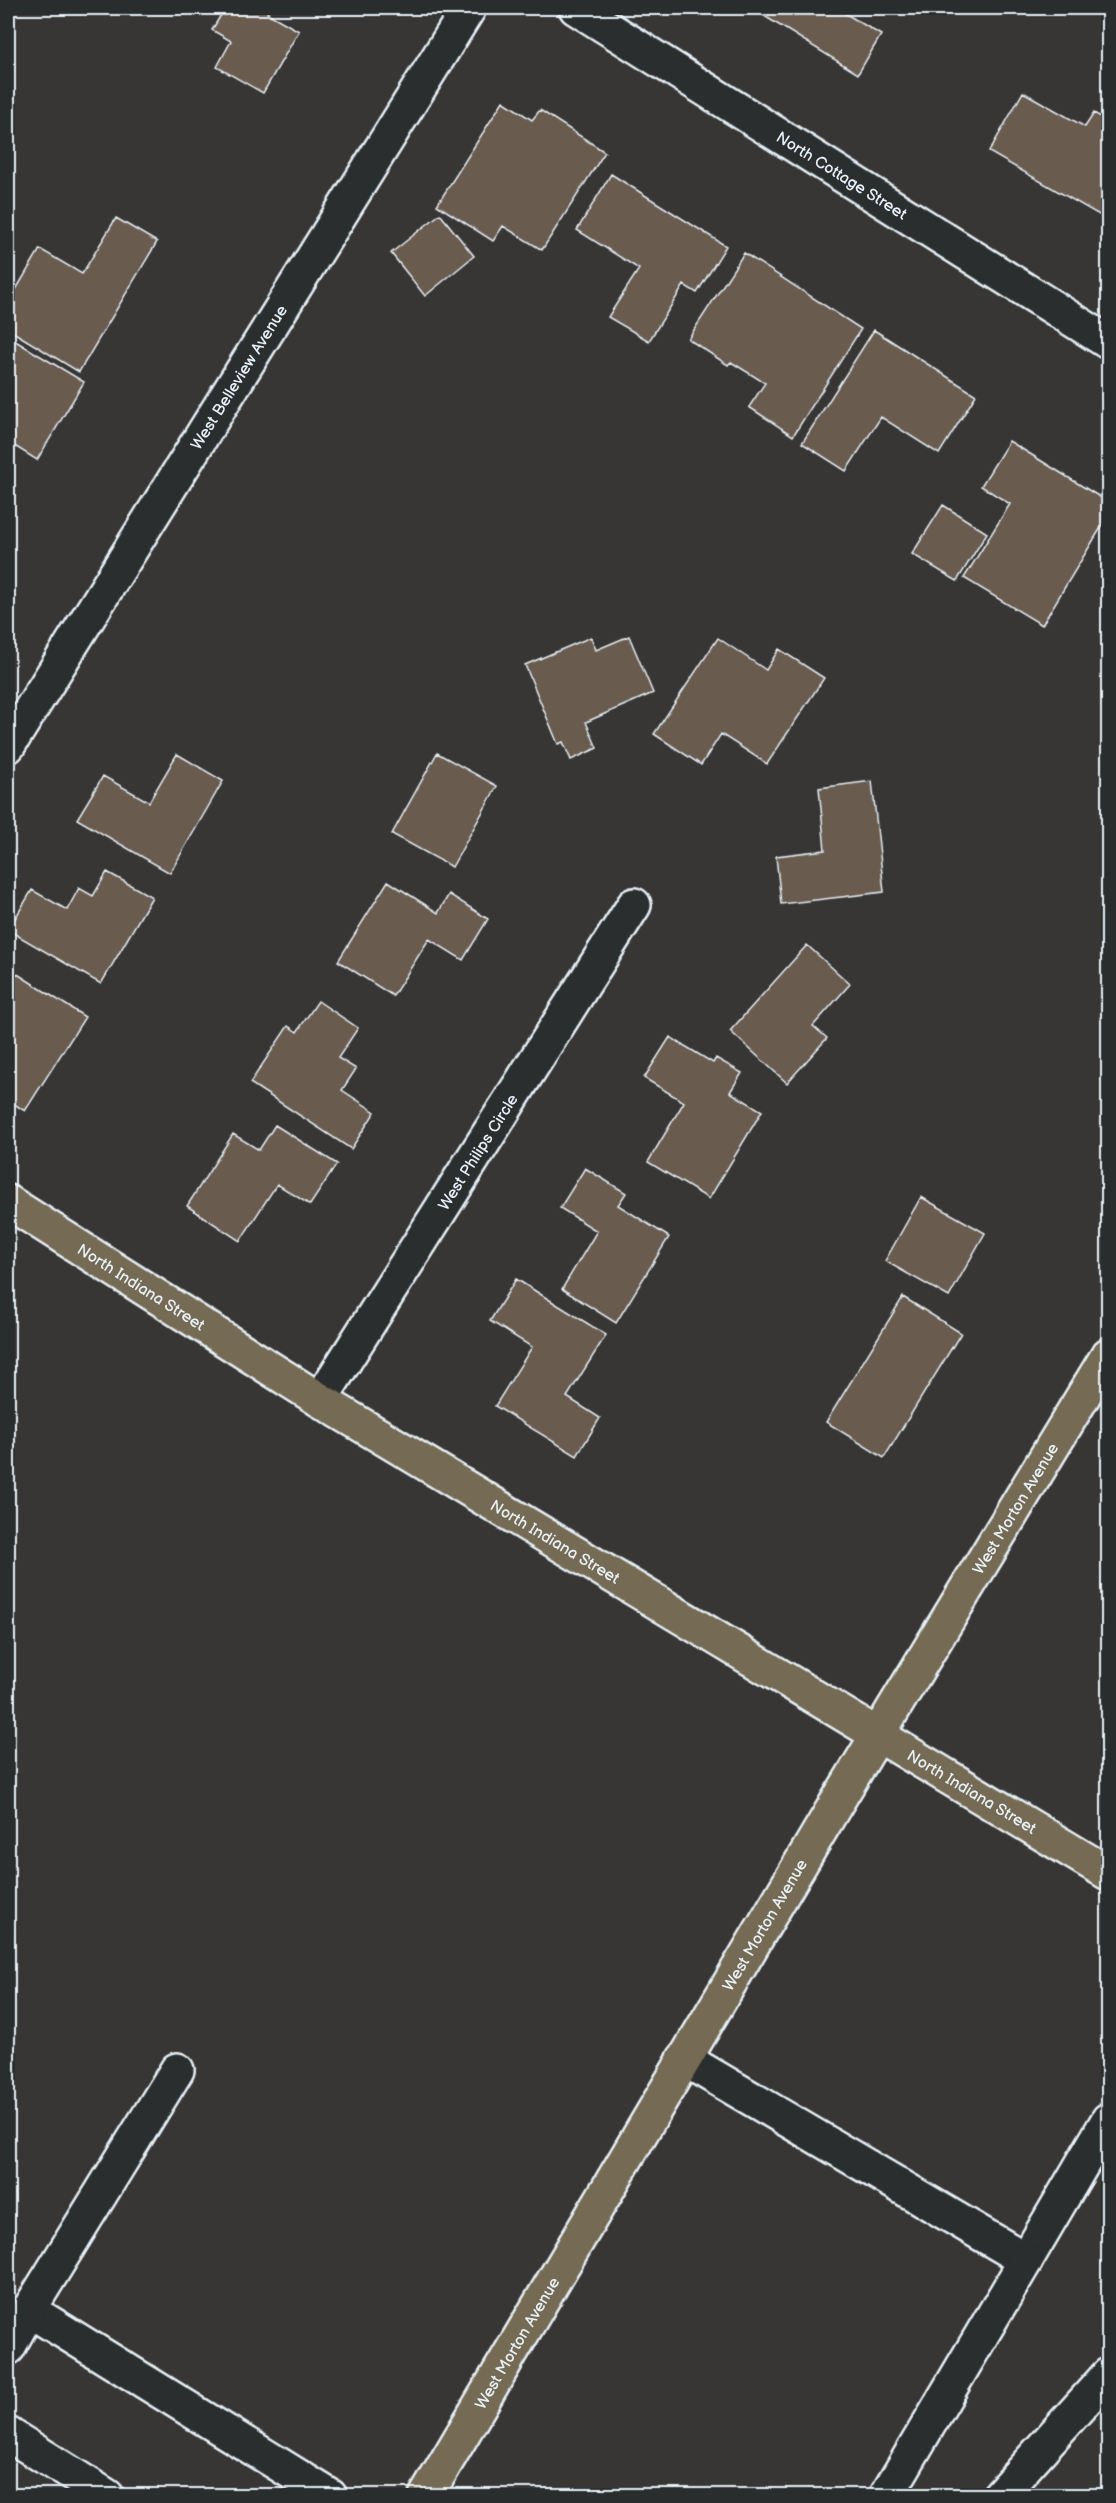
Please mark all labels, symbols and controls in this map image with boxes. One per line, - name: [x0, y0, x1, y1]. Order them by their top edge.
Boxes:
- street label: North Cottage Street: [772, 128, 910, 224]
- street label: West Belleview Avenue: [187, 302, 292, 454]
- street label: West Philips Circle: [435, 1090, 523, 1214]
- street label: North Indiana Street: [73, 1240, 208, 1335]
- street label: West Morton Avenue: [969, 1440, 1064, 1578]
- street label: North Indiana Street: [487, 1497, 623, 1589]
- street label: North Indiana Street: [903, 1747, 1039, 1839]
- street label: West Morton Avenue: [719, 1856, 812, 1995]
- street label: West Morton Avenue: [472, 2274, 565, 2413]

